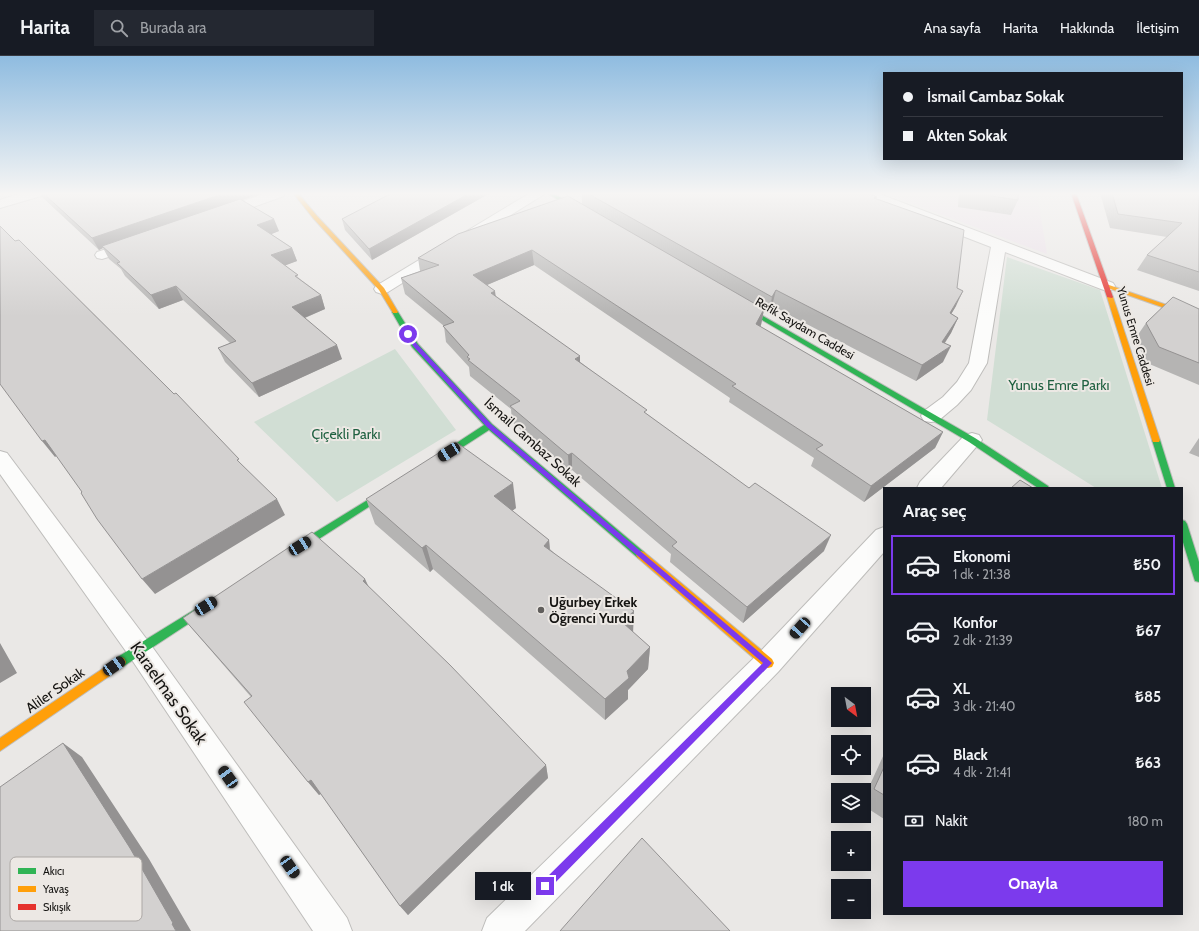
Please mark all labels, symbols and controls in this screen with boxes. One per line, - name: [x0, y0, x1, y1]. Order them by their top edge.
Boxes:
- search box: [94, 10, 374, 46]
- text: Harita: [20, 16, 70, 39]
- icon: search: [108, 17, 130, 39]
- text: Burada ara: [140, 19, 207, 37]
- text: Ana sayfa: [924, 19, 981, 37]
- text: Harita: [1003, 19, 1038, 37]
- text: Hakkında: [1060, 19, 1114, 37]
- text: İletişim: [1136, 19, 1179, 37]
- text: İsmail Cambaz Sokak: [927, 88, 1064, 106]
- text: Akten Sokak: [927, 127, 1007, 145]
- street label: Yunus Emre Caddesi: [1114, 284, 1158, 387]
- street label: Refik Saydam Caddesi: [753, 294, 857, 362]
- route start: [399, 325, 417, 343]
- park label: Yunus Emre Parkı: [1007, 376, 1110, 394]
- street label: İsmail Cambaz Sokak: [481, 394, 586, 491]
- park label: Çiçekli Parkı: [312, 425, 380, 443]
- car: [436, 441, 462, 463]
- text: Araç seç: [903, 500, 966, 522]
- car: [287, 535, 313, 557]
- icon: car: [905, 547, 941, 583]
- text: Ekonomi: [953, 548, 1011, 566]
- text: ₺50: [1133, 556, 1161, 574]
- text: 1 dk · 21:38: [953, 566, 1011, 582]
- place label: Uğurbey Erkek Öğrenci Yurdu: [549, 593, 637, 627]
- car: [193, 595, 219, 617]
- marker: Uğurbey Erkek Öğrenci Yurdu: [536, 605, 546, 615]
- icon: car: [905, 613, 941, 649]
- text: Konfor: [953, 614, 997, 632]
- car: [788, 615, 812, 641]
- text: ₺67: [1136, 622, 1161, 640]
- text: 2 dk · 21:39: [953, 632, 1013, 648]
- street label: Karaelmas Sokak: [126, 638, 212, 748]
- car: [101, 654, 127, 678]
- street label: Aliler Sokak: [22, 663, 89, 717]
- icon: car: [905, 679, 941, 715]
- text: XL: [953, 680, 970, 698]
- north arrow: [831, 687, 871, 727]
- map controls: [831, 687, 871, 919]
- text: ₺85: [1135, 688, 1161, 706]
- text: 3 dk · 21:40: [953, 698, 1015, 714]
- button: locate: [831, 735, 871, 775]
- icon: car: [905, 745, 941, 781]
- text: Black: [953, 746, 988, 764]
- text: ₺63: [1136, 754, 1161, 772]
- car: [216, 764, 240, 790]
- text: 4 dk · 21:41: [953, 764, 1011, 780]
- button: layers: [831, 783, 871, 823]
- icon: cash: [903, 810, 925, 832]
- text: Nakit: [935, 812, 968, 830]
- text: 180 m: [1127, 813, 1163, 829]
- button: +: [831, 831, 871, 871]
- car: [278, 854, 302, 880]
- legend: [10, 857, 142, 921]
- button: Onayla: [903, 861, 1163, 907]
- text: Akıcı: [43, 864, 64, 878]
- callout: 1 dk: [475, 872, 531, 900]
- route end: [536, 877, 554, 895]
- text: 1 dk: [492, 878, 514, 894]
- button: −: [831, 879, 871, 919]
- text: Yavaş: [42, 882, 69, 896]
- text: Sıkışık: [43, 900, 71, 914]

